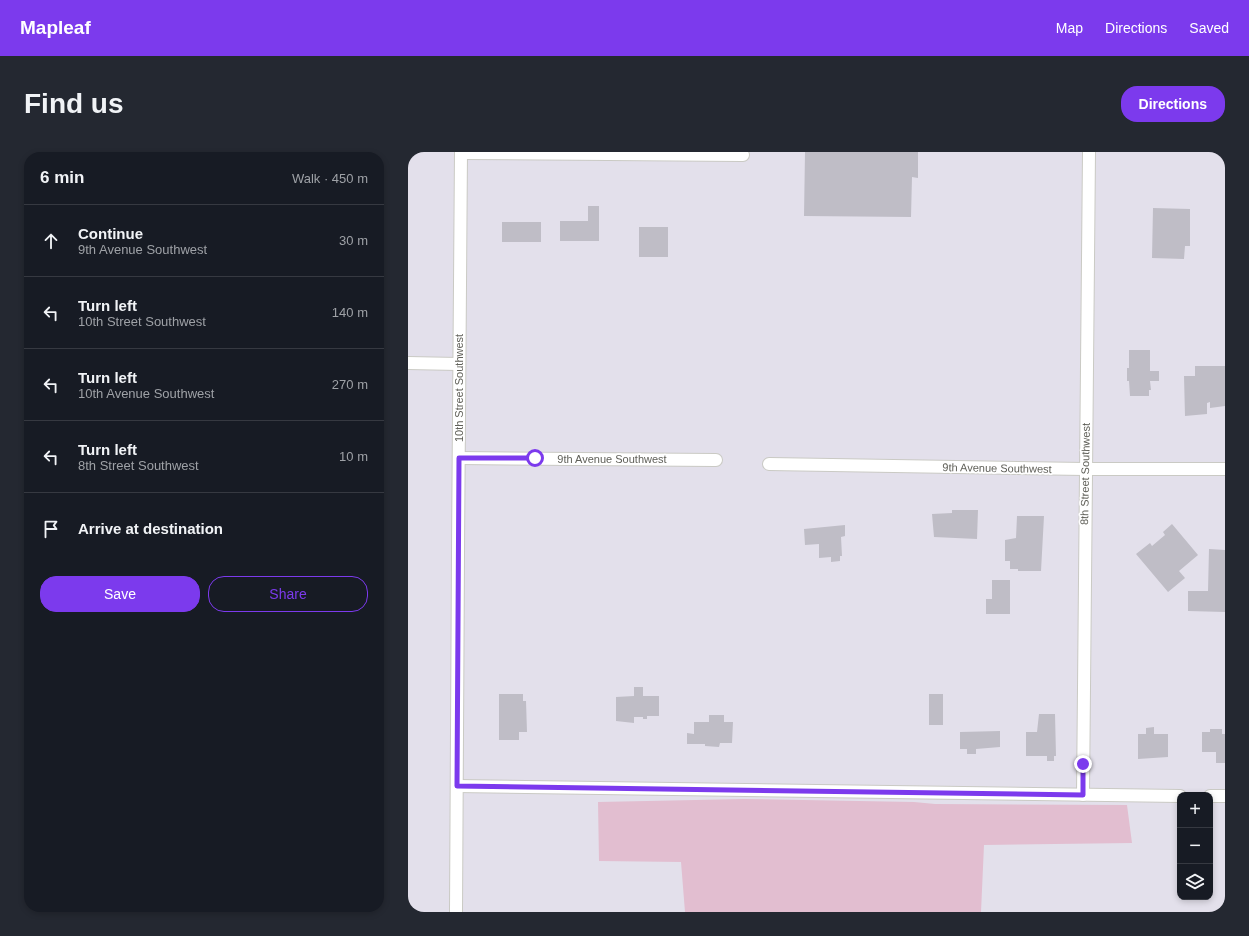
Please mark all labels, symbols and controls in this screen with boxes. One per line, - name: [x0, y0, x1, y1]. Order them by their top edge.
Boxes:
- text: Mapleaf: [20, 17, 91, 38]
- text: Map: [1056, 20, 1083, 36]
- text: Directions: [1105, 20, 1167, 36]
- text: Saved: [1189, 20, 1229, 36]
- button: Directions: [1121, 86, 1225, 122]
- text: Find us: [24, 88, 124, 119]
- text: 6 min: [40, 168, 84, 187]
- text: Walk · 450 m: [292, 171, 368, 186]
- text: Continue: [78, 225, 143, 242]
- icon: ahead: [40, 230, 62, 252]
- text: 30 m: [339, 233, 368, 248]
- text: 9th Avenue Southwest: [78, 242, 207, 257]
- text: Turn left: [78, 297, 137, 314]
- icon: left: [40, 302, 62, 324]
- text: 140 m: [332, 305, 368, 320]
- text: 10th Street Southwest: [78, 314, 206, 329]
- street label: 10th Street Southwest: [453, 334, 465, 442]
- text: Turn left: [78, 369, 137, 386]
- icon: left: [40, 374, 62, 396]
- text: 270 m: [332, 377, 368, 392]
- text: 10th Avenue Southwest: [78, 386, 214, 401]
- street label: 8th Street Southwest: [1078, 423, 1092, 525]
- text: Turn left: [78, 441, 137, 458]
- icon: left: [40, 446, 62, 468]
- text: 10 m: [339, 449, 368, 464]
- route start: [526, 449, 544, 467]
- street label: 9th Avenue Southwest: [557, 453, 667, 465]
- text: 8th Street Southwest: [78, 458, 199, 473]
- street label: 9th Avenue Southwest: [942, 461, 1052, 475]
- icon: arrive: [40, 518, 62, 540]
- text: Arrive at destination: [78, 520, 223, 537]
- button: Save: [40, 576, 200, 612]
- button: Share: [208, 576, 368, 612]
- route end: [1074, 755, 1092, 773]
- map controls: [1177, 792, 1213, 900]
- button: +: [1177, 792, 1213, 828]
- button: −: [1177, 828, 1213, 864]
- button: layers: [1177, 864, 1213, 900]

